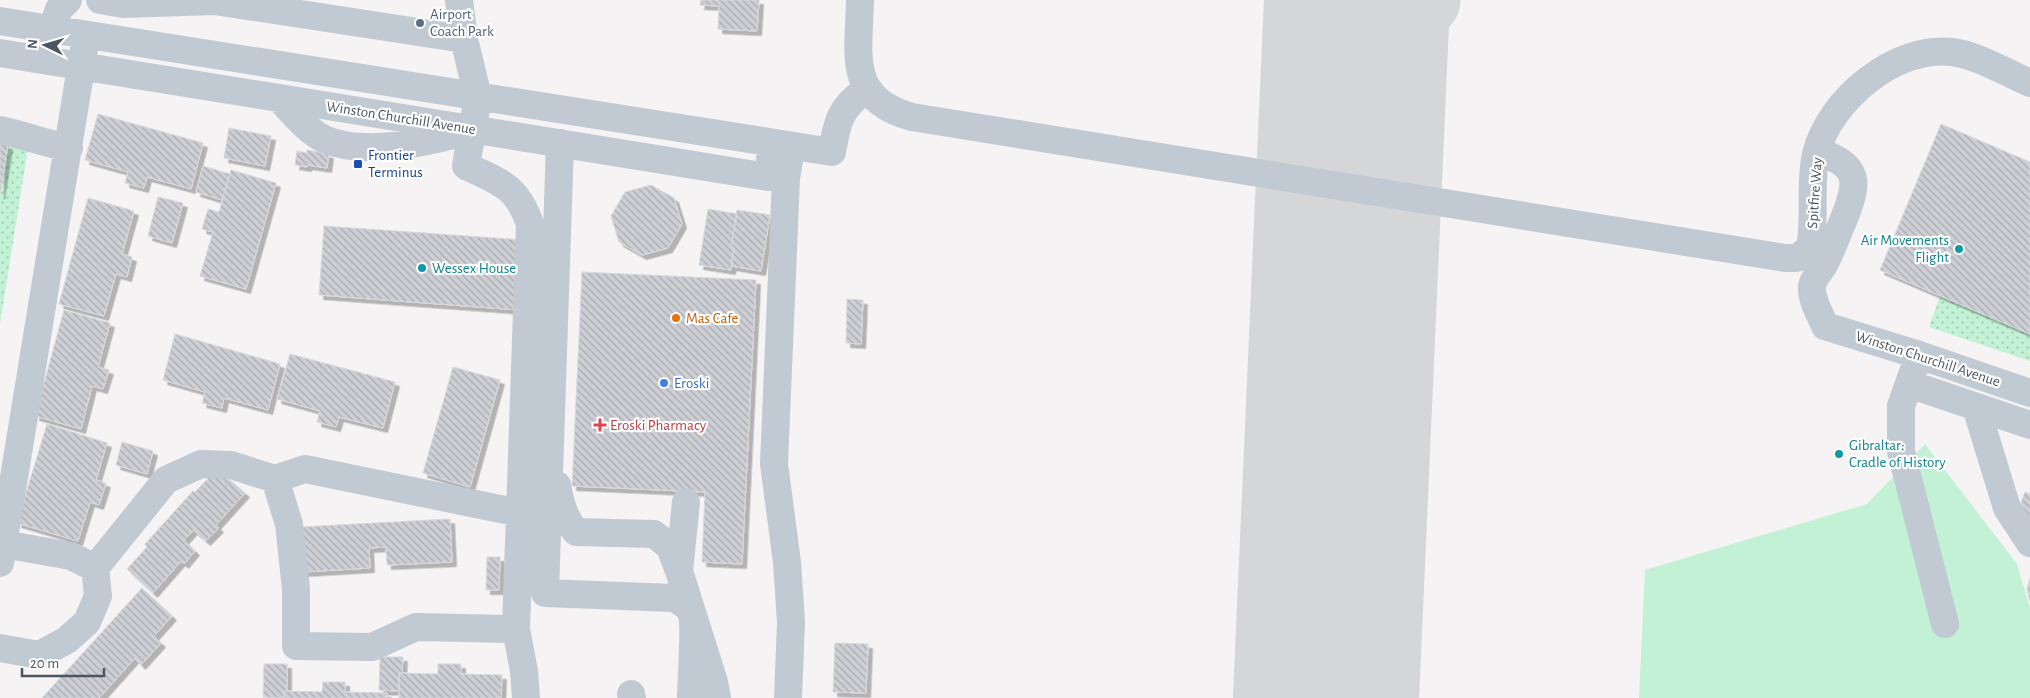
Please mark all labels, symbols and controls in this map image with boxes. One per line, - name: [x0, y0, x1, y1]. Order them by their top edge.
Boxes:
- place label: Airport Coach Park: [430, 7, 494, 39]
- marker: Airport Coach Park: [414, 17, 426, 29]
- north arrow: [20, 20, 70, 70]
- text: N: [26, 38, 40, 49]
- street label: Winston Churchill Avenue: [325, 99, 477, 137]
- place label: Frontier Terminus: [368, 148, 423, 180]
- street label: Spitfire Way: [1805, 156, 1825, 229]
- marker: Frontier Terminus: [352, 158, 364, 170]
- place label: Air Movements Flight: [1861, 233, 1949, 265]
- marker: Air Movements Flight: [1953, 243, 1965, 255]
- place label: Wessex House: [432, 261, 516, 276]
- marker: Wessex House: [416, 262, 428, 274]
- place label: Mas Cafe: [686, 311, 738, 326]
- marker: Mas Cafe: [670, 312, 682, 324]
- street label: Winston Churchill Avenue: [1854, 329, 2002, 389]
- place label: Eroski: [674, 376, 709, 391]
- marker: Eroski: [658, 377, 670, 389]
- place label: Eroski Pharmacy: [610, 418, 707, 433]
- marker: Eroski Pharmacy: [594, 419, 606, 431]
- place label: Gibraltar: Cradle of History: [1849, 438, 1946, 470]
- marker: Gibraltar: Cradle of History: [1833, 448, 1845, 460]
- scale bar: [22, 646, 105, 678]
- text: 20 m: [30, 656, 59, 671]

